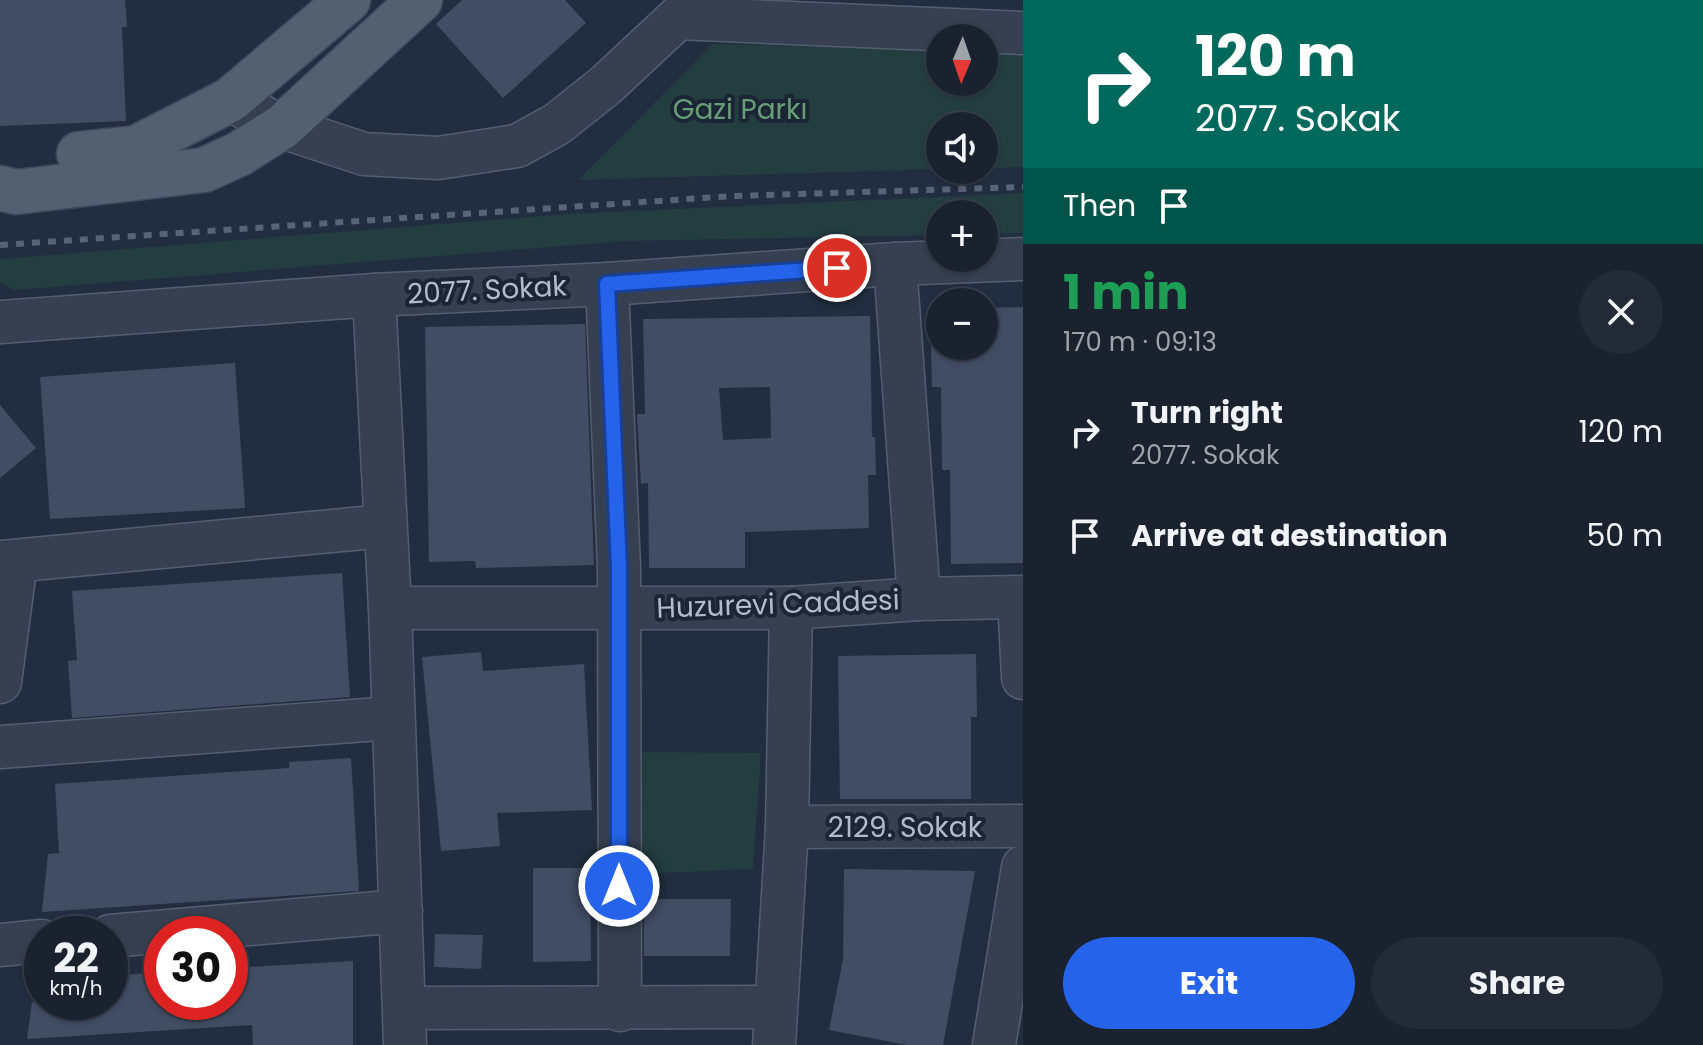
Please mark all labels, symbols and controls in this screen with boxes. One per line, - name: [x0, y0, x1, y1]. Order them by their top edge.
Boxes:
- text: 120 m: [1195, 17, 1356, 96]
- north arrow: [926, 24, 998, 96]
- map controls: [926, 24, 998, 360]
- icon: right: [1063, 32, 1167, 136]
- park label: Gazi Parkı: [673, 90, 807, 129]
- text: 2077. Sokak: [1195, 93, 1400, 144]
- button: sound: [926, 112, 998, 184]
- text: Then: [1063, 184, 1136, 227]
- icon: arrive: [1152, 184, 1196, 228]
- button: +: [926, 200, 998, 272]
- pin: [803, 234, 871, 302]
- icon: arrive: [815, 246, 859, 290]
- text: 1 min: [1063, 259, 1189, 326]
- street label: 2077. Sokak: [406, 266, 568, 314]
- button: close: [1579, 270, 1663, 354]
- button: −: [926, 288, 998, 360]
- text: 170 m · 09:13: [1063, 324, 1217, 360]
- text: Turn right: [1131, 391, 1283, 434]
- icon: right: [1063, 410, 1107, 454]
- text: 120 m: [1578, 410, 1663, 453]
- text: 2077. Sokak: [1131, 437, 1279, 473]
- icon: arrive: [1063, 514, 1107, 558]
- text: Arrive at destination: [1131, 514, 1448, 557]
- text: 50 m: [1586, 514, 1663, 557]
- street label: Huzurevi Caddesi: [656, 580, 900, 628]
- street label: 2129. Sokak: [828, 808, 983, 847]
- position arrow: [577, 844, 661, 928]
- speed limit sign: 30: [144, 916, 248, 1020]
- text: 22: [53, 930, 99, 986]
- button: Exit: [1063, 937, 1355, 1029]
- button: Share: [1371, 937, 1663, 1029]
- text: km/h: [49, 974, 103, 1002]

